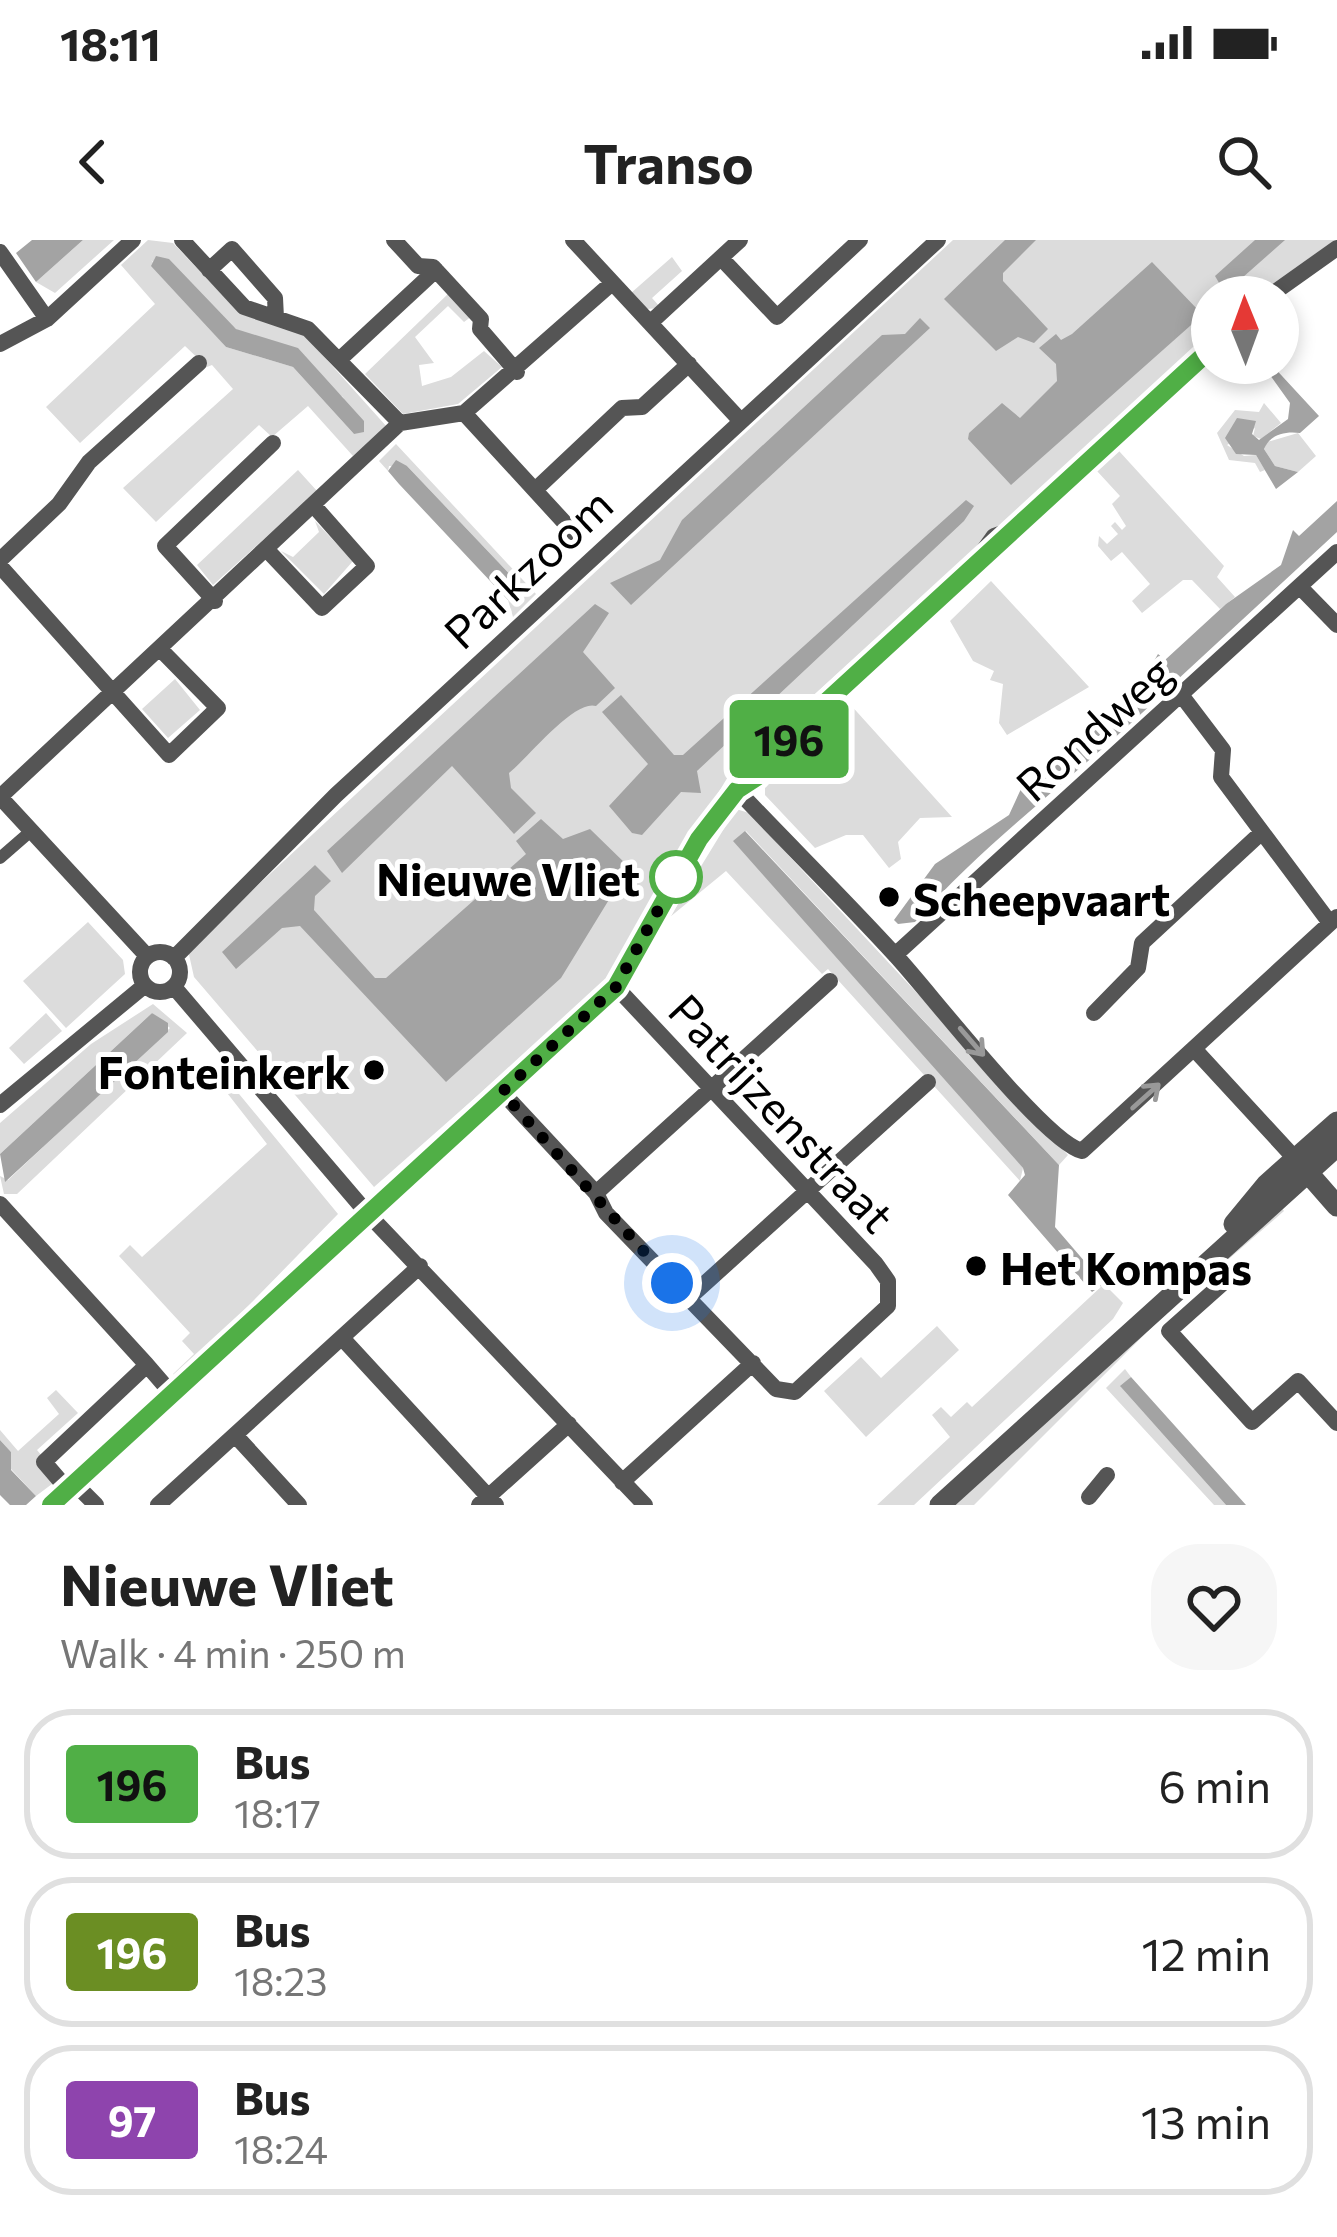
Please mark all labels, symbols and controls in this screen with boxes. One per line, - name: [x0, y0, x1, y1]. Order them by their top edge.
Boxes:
- text: 18:11: [60, 15, 161, 70]
- icon: back: [60, 129, 126, 195]
- text: Transo: [583, 129, 754, 195]
- icon: search: [1211, 129, 1277, 195]
- north arrow: [1191, 276, 1299, 384]
- map controls: [1191, 276, 1299, 384]
- street label: Parkzoom: [432, 475, 622, 659]
- street label: Rondweg: [1004, 643, 1182, 811]
- line badge: 196: [720, 700, 858, 778]
- text: 196: [754, 713, 824, 765]
- place label: Nieuwe Vliet: [376, 850, 640, 905]
- marker: Nieuwe Vliet: [651, 852, 701, 902]
- place label: Scheepvaart: [913, 870, 1170, 925]
- marker: Scheepvaart: [876, 884, 902, 910]
- street label: Patrijzenstraat: [659, 982, 907, 1242]
- one-way arrow: [958, 1027, 986, 1057]
- place label: Fonteinkerk: [98, 1043, 350, 1098]
- marker: Fonteinkerk: [361, 1057, 387, 1083]
- one-way arrow: [1130, 1083, 1160, 1110]
- place label: Het Kompas: [1000, 1239, 1252, 1294]
- your location: [642, 1253, 702, 1313]
- marker: Het Kompas: [963, 1253, 989, 1279]
- button: heart: [1151, 1544, 1277, 1670]
- text: Nieuwe Vliet: [60, 1548, 394, 1618]
- text: Walk · 4 min · 250 m: [60, 1628, 406, 1676]
- text: Bus: [234, 1733, 310, 1788]
- text: 6 min: [1158, 1757, 1271, 1812]
- text: 196: [97, 1758, 167, 1810]
- text: 18:17: [234, 1788, 321, 1836]
- text: Bus: [234, 1901, 310, 1956]
- text: 12 min: [1142, 1925, 1271, 1980]
- text: 196: [97, 1926, 167, 1978]
- text: 18:23: [234, 1956, 327, 2004]
- text: Bus: [234, 2069, 310, 2124]
- text: 13 min: [1141, 2093, 1271, 2148]
- text: 97: [108, 2094, 156, 2146]
- text: 18:24: [234, 2124, 328, 2172]

